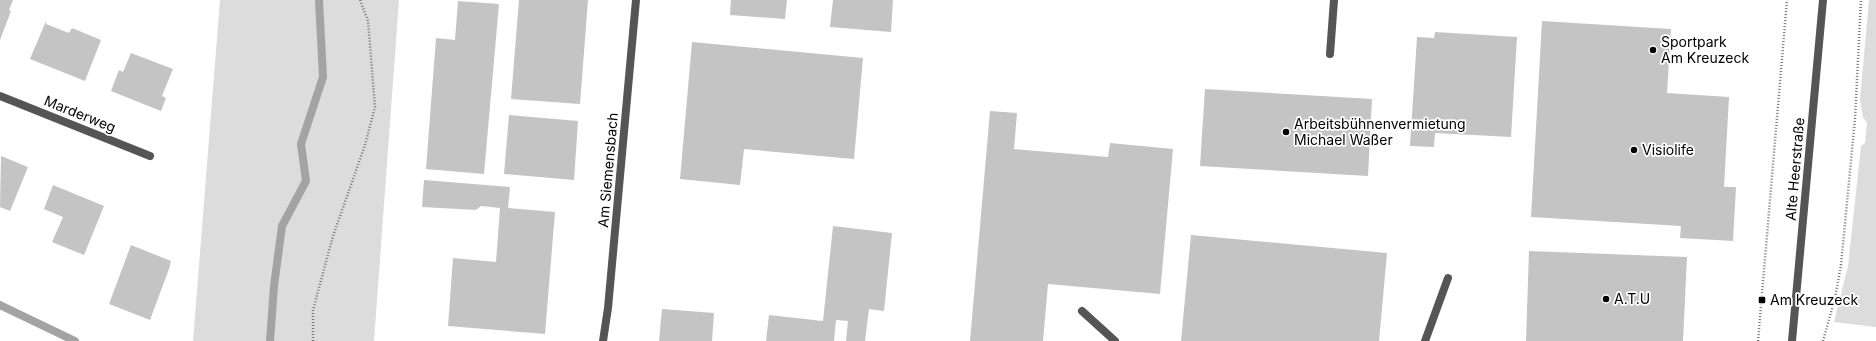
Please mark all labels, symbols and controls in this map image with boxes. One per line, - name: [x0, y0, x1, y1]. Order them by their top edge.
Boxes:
- place label: Sportpark Am Kreuzeck: [1661, 33, 1749, 66]
- marker: Sportpark Am Kreuzeck: [1648, 45, 1658, 55]
- street label: Marderweg: [42, 91, 118, 136]
- street label: Am Siemensbach: [594, 112, 621, 228]
- place label: Arbeitsbühnenvermietung Michael Waßer: [1294, 115, 1466, 148]
- street label: Alte Heerstraße: [1782, 117, 1807, 221]
- marker: Arbeitsbühnenvermietung Michael Waßer: [1281, 127, 1291, 137]
- place label: Visiolife: [1642, 141, 1694, 158]
- marker: Visiolife: [1629, 145, 1639, 155]
- place label: A.T.U: [1614, 290, 1650, 307]
- place label: Am Kreuzeck: [1770, 291, 1858, 308]
- marker: A.T.U: [1601, 294, 1611, 304]
- marker: Am Kreuzeck: [1757, 295, 1767, 305]

